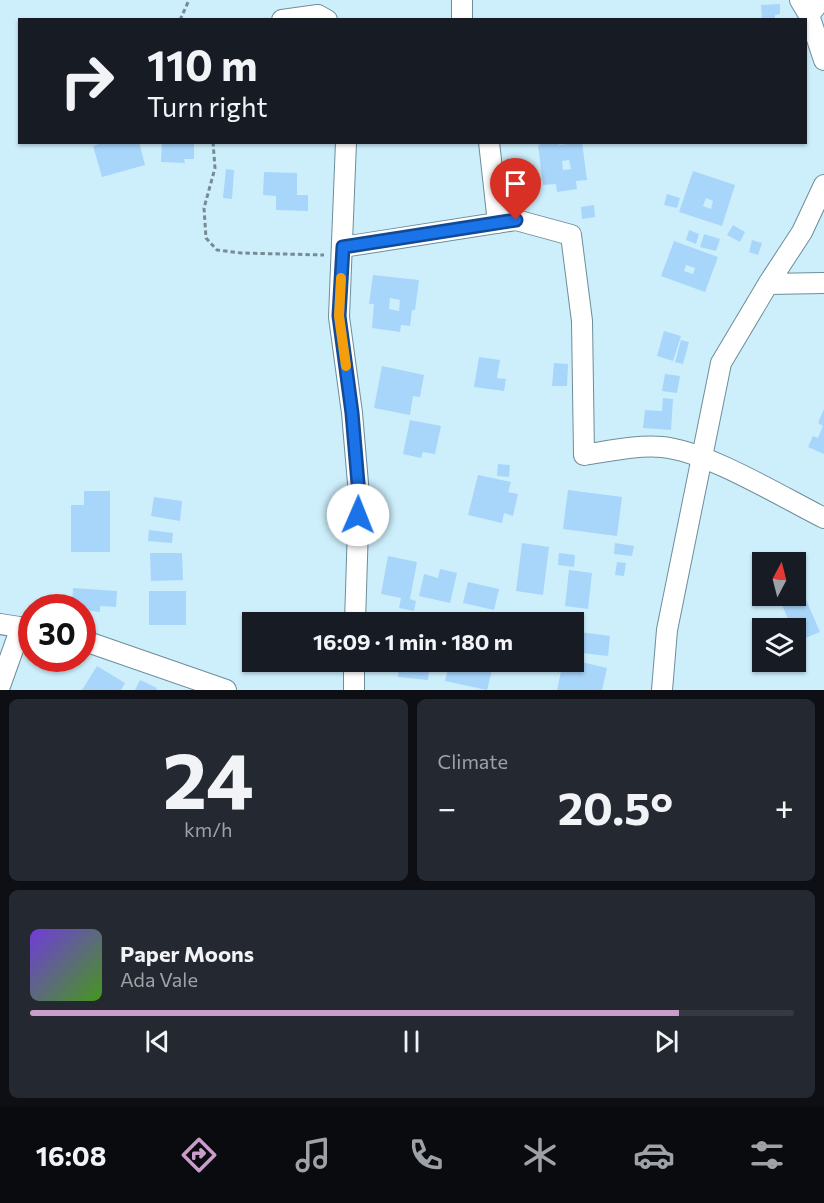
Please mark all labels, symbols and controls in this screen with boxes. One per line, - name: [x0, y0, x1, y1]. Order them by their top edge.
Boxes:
- text: 110 m: [147, 38, 258, 90]
- icon: right: [48, 42, 126, 120]
- text: Turn right: [147, 90, 267, 123]
- pin: [490, 158, 541, 220]
- icon: arrive: [499, 167, 532, 200]
- position arrow: [326, 483, 390, 547]
- north arrow: [752, 552, 806, 606]
- map controls: [752, 552, 806, 672]
- speed limit sign: 30: [18, 594, 96, 672]
- button: layers: [752, 618, 806, 672]
- text: 16:09 · 1 min · 180 m: [313, 628, 513, 655]
- text: 24: [163, 730, 254, 825]
- text: Climate: [438, 749, 508, 773]
- text: 20.5°: [558, 779, 673, 834]
- text: −: [438, 786, 456, 827]
- text: +: [775, 786, 794, 827]
- text: km/h: [184, 817, 233, 841]
- text: Paper Moons: [120, 940, 254, 967]
- text: Ada Vale: [120, 967, 198, 991]
- icon: previous: [141, 1025, 174, 1058]
- icon: pause: [395, 1025, 428, 1058]
- icon: next: [650, 1025, 683, 1058]
- icon: directions: [178, 1134, 220, 1176]
- icon: music: [292, 1134, 334, 1176]
- icon: phone: [405, 1134, 447, 1176]
- icon: climate: [519, 1134, 561, 1176]
- icon: car: [633, 1134, 675, 1176]
- icon: filters: [746, 1134, 788, 1176]
- text: 16:08: [36, 1139, 106, 1172]

